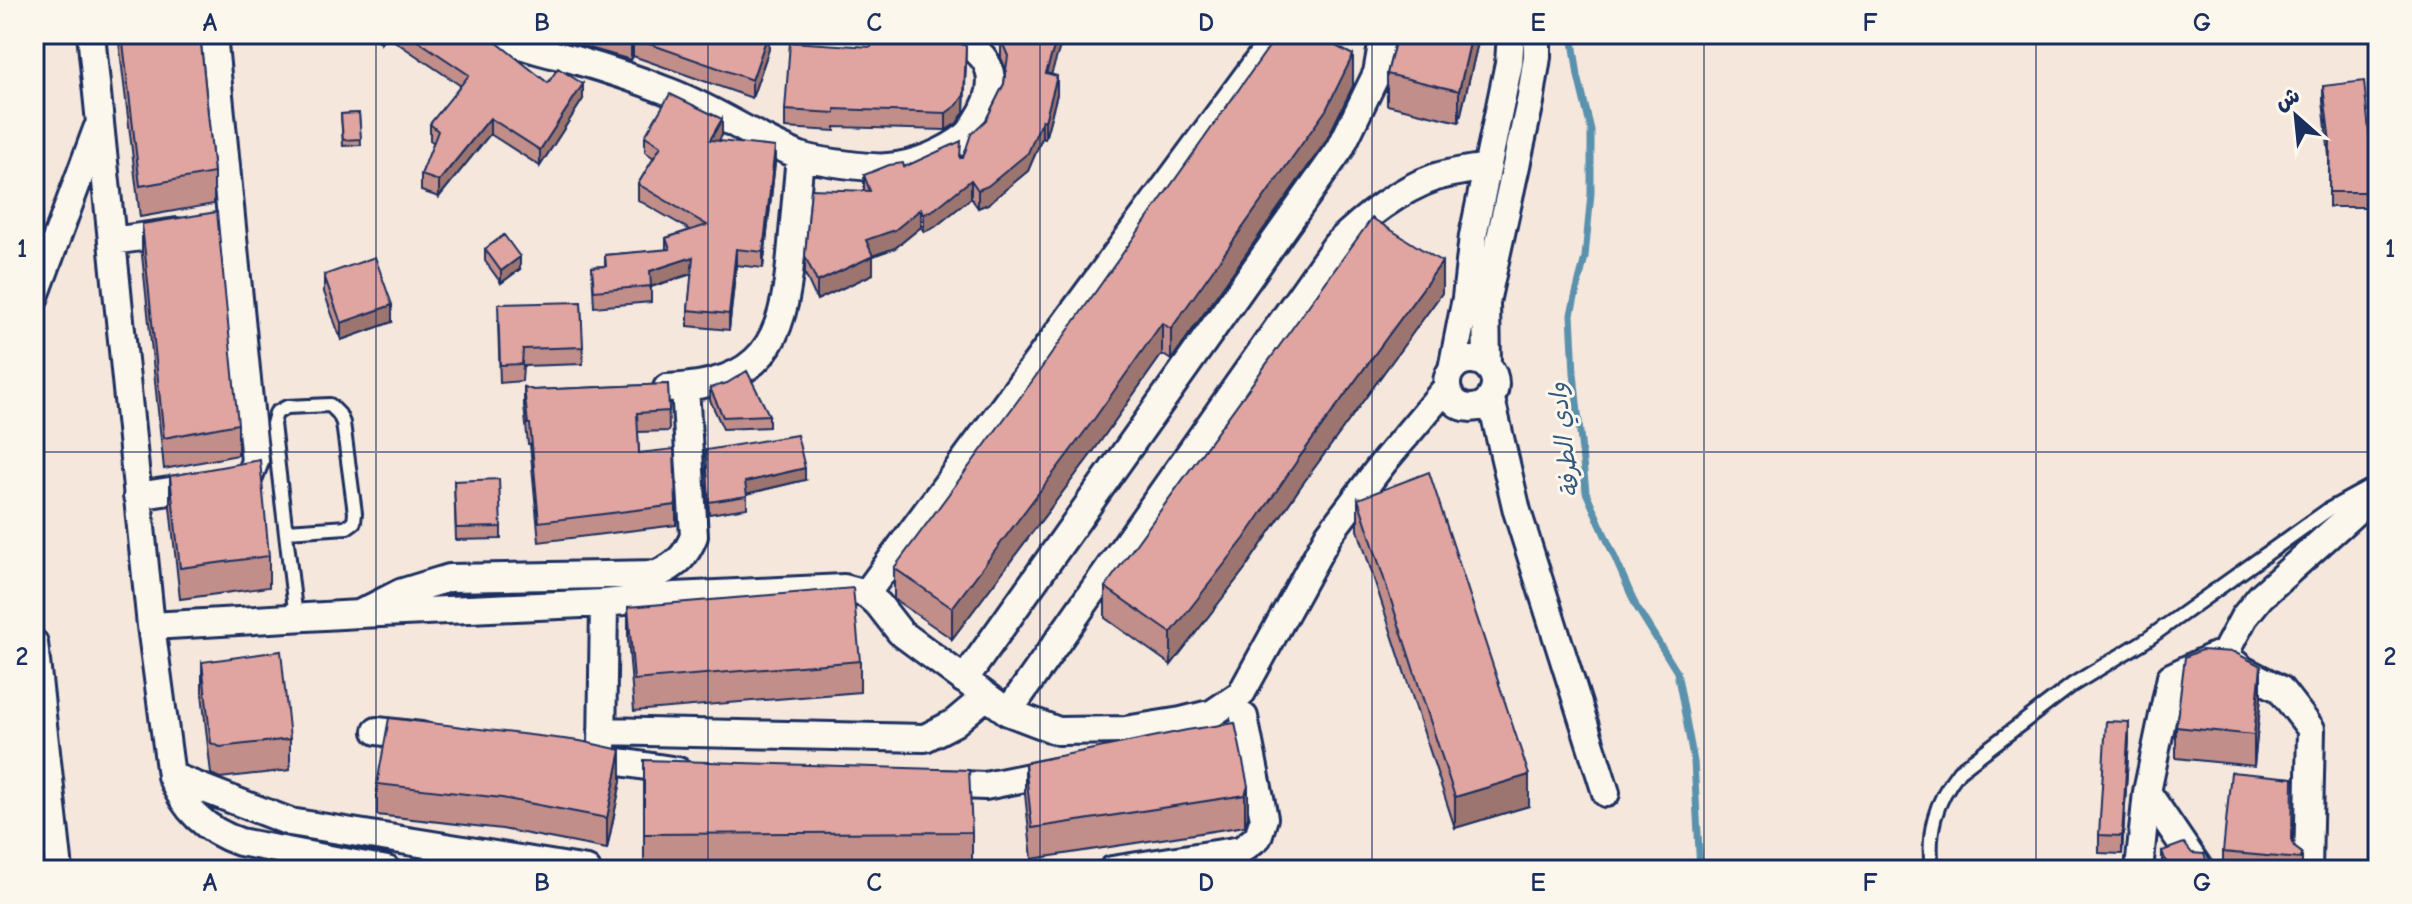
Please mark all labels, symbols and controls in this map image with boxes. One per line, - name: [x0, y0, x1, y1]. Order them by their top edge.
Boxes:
- text: A: [203, 8, 218, 38]
- text: B: [534, 8, 550, 38]
- text: C: [866, 8, 882, 38]
- text: D: [1198, 8, 1214, 38]
- text: E: [1530, 8, 1546, 38]
- text: F: [1862, 8, 1878, 38]
- text: G: [2193, 8, 2211, 38]
- north arrow: [2256, 76, 2336, 156]
- text: ش: [2271, 82, 2304, 116]
- text: 1: [17, 234, 27, 264]
- text: 1: [2385, 234, 2395, 264]
- water label: وادي الطرفة: [1543, 381, 1588, 499]
- text: 2: [16, 642, 28, 672]
- text: 2: [2384, 642, 2396, 672]
- text: A: [203, 868, 218, 898]
- text: B: [534, 868, 550, 898]
- text: C: [866, 868, 882, 898]
- text: D: [1198, 868, 1214, 898]
- text: E: [1530, 868, 1546, 898]
- text: F: [1862, 868, 1878, 898]
- text: G: [2193, 868, 2211, 898]

